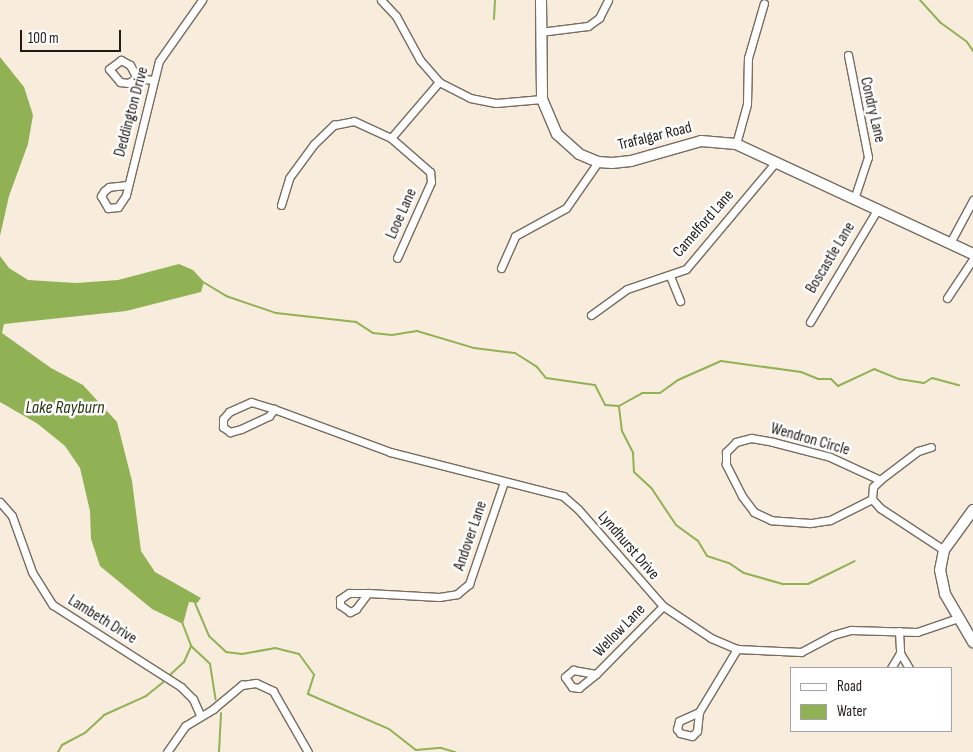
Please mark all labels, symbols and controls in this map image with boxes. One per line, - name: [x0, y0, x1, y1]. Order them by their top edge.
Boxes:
- scale bar: [22, 20, 124, 52]
- text: 100 m: [28, 29, 59, 48]
- street label: Deddington Drive: [111, 65, 153, 159]
- street label: Condry Lane: [855, 75, 889, 145]
- street label: Trafalgar Road: [616, 119, 694, 155]
- street label: Looe Lane: [382, 186, 422, 242]
- street label: Camelford Lane: [669, 186, 739, 262]
- street label: Boscastle Lane: [802, 219, 860, 297]
- water label: Lake Rayburn: [25, 397, 105, 419]
- street label: Wendron Circle: [768, 420, 852, 460]
- street label: Andover Lane: [450, 499, 492, 573]
- street label: Lyndhurst Drive: [593, 508, 663, 584]
- street label: Lambeth Drive: [64, 591, 140, 649]
- street label: Wellow Lane: [590, 601, 650, 661]
- legend: [790, 667, 953, 732]
- text: Road: [837, 677, 862, 696]
- text: Water: [837, 702, 867, 721]

